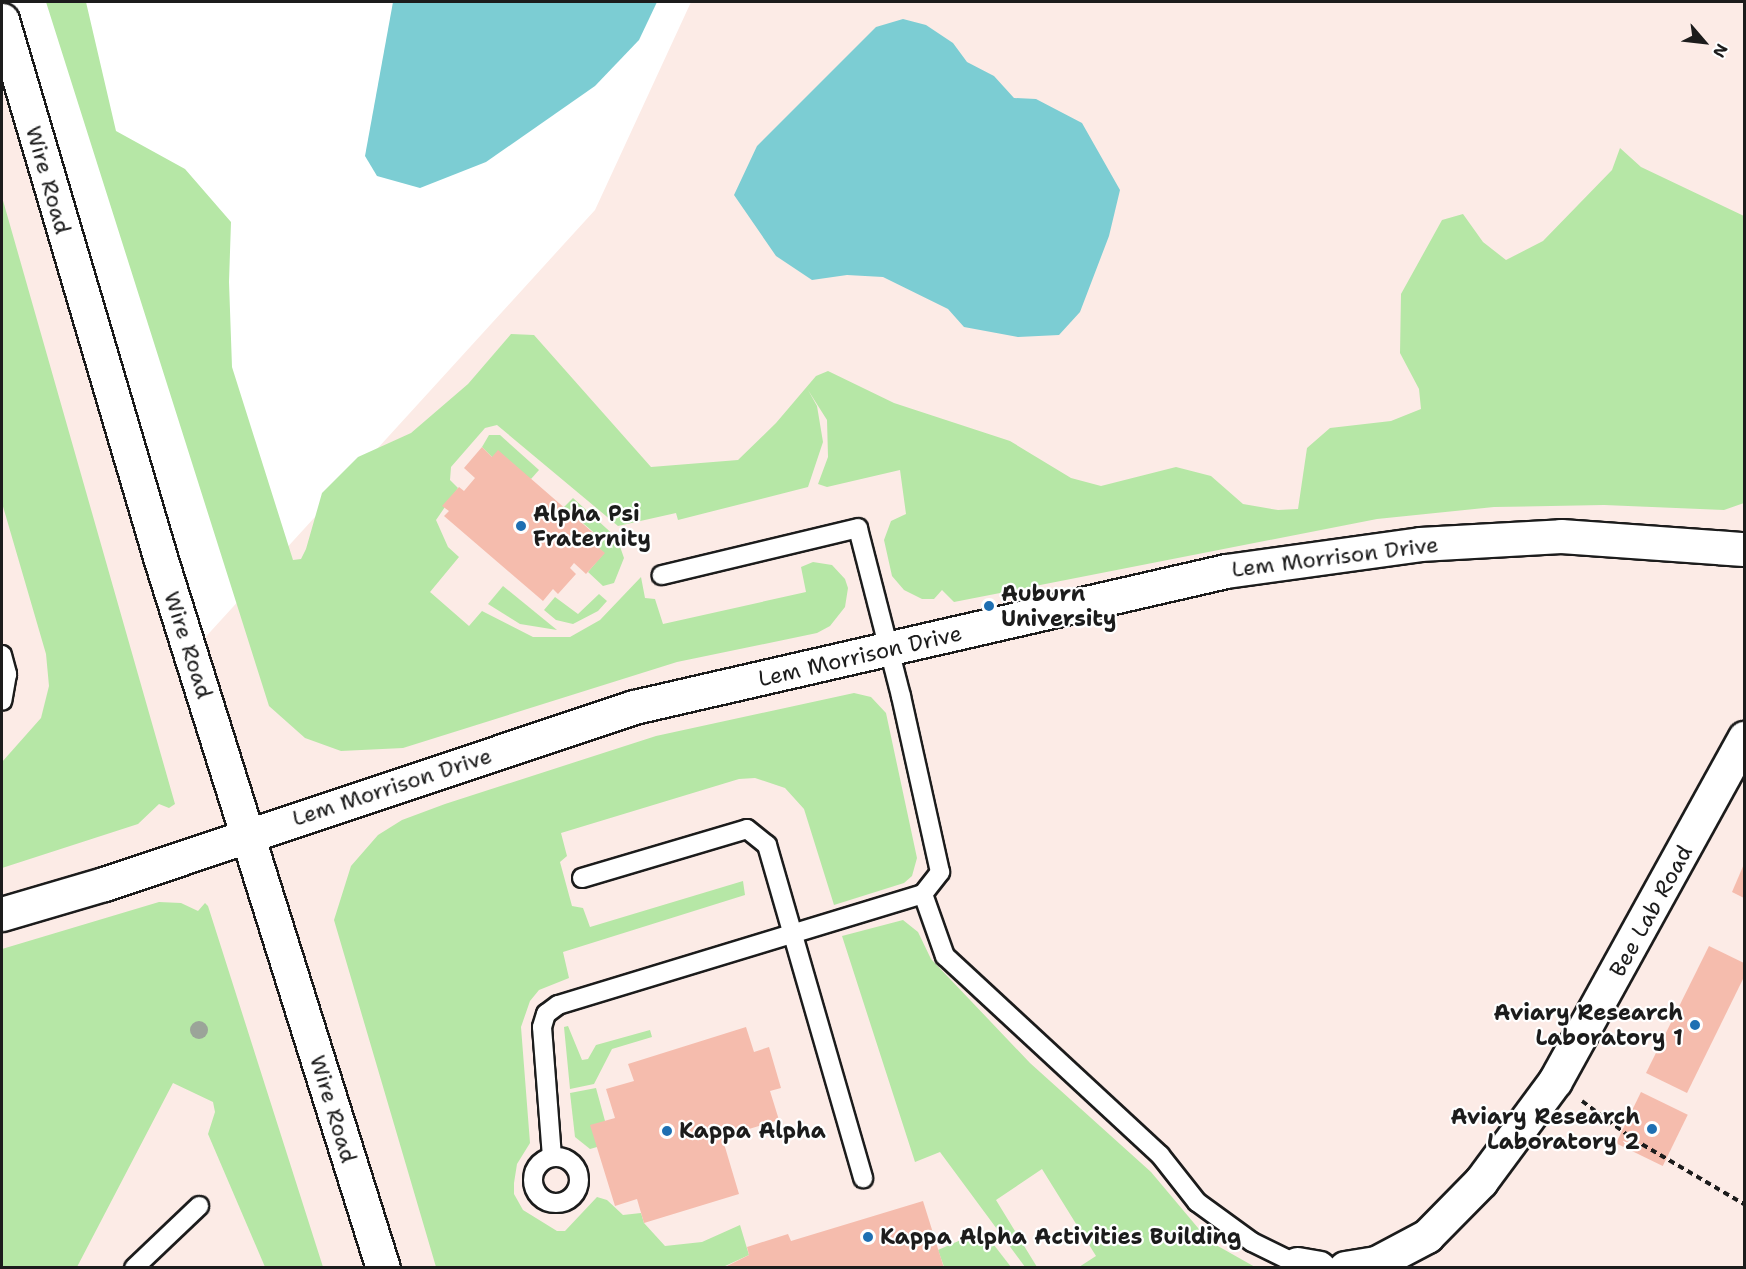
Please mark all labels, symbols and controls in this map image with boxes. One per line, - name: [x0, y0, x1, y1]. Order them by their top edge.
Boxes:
- north arrow: [1674, 12, 1734, 72]
- text: N: [1708, 40, 1733, 61]
- street label: Wire Road: [20, 123, 76, 237]
- place label: Alpha Psi Fraternity: [533, 500, 651, 552]
- marker: Alpha Psi Fraternity: [514, 519, 528, 533]
- street label: Lem Morrison Drive: [1230, 531, 1440, 583]
- place label: Auburn University: [1001, 580, 1116, 632]
- street label: Wire Road: [158, 588, 218, 702]
- marker: Auburn University: [982, 599, 996, 613]
- street label: Lem Morrison Drive: [756, 620, 964, 692]
- street label: Lem Morrison Drive: [289, 742, 495, 832]
- street label: Bee Lab Road: [1604, 841, 1698, 981]
- place label: Aviary Research Laboratory 1: [1494, 999, 1683, 1050]
- marker: Aviary Research Laboratory 1: [1688, 1018, 1702, 1032]
- street label: Wire Road: [304, 1052, 362, 1166]
- place label: Aviary Research Laboratory 2: [1451, 1103, 1640, 1154]
- place label: Kappa Alpha: [679, 1118, 826, 1144]
- marker: Aviary Research Laboratory 2: [1645, 1122, 1659, 1136]
- marker: Kappa Alpha: [660, 1124, 674, 1138]
- place label: Kappa Alpha Activities Building: [880, 1224, 1241, 1250]
- marker: Kappa Alpha Activities Building: [861, 1230, 875, 1244]

